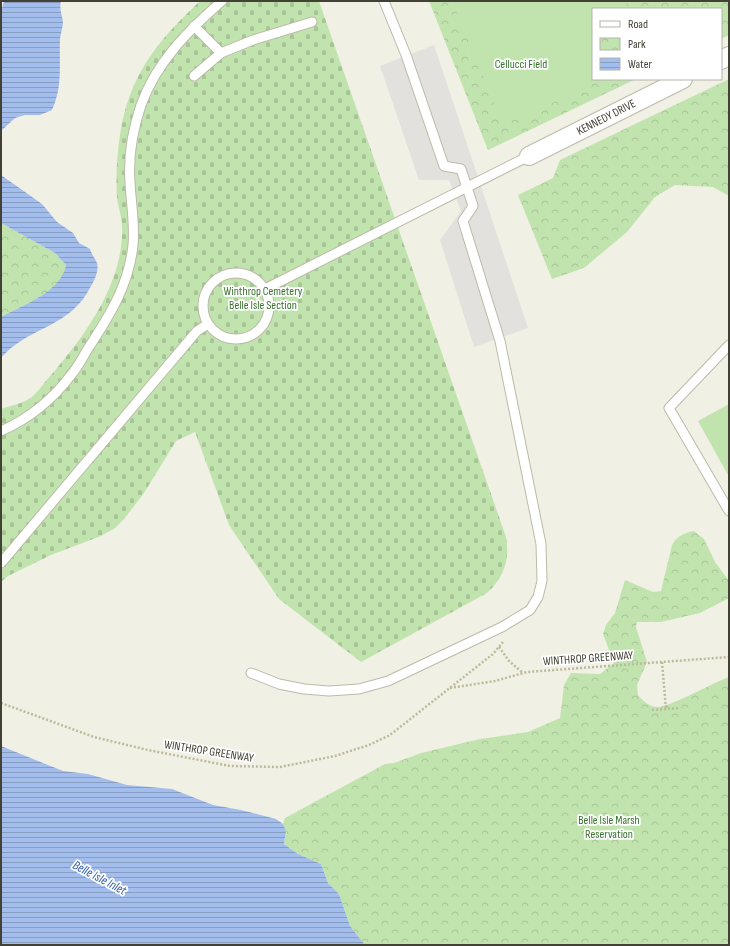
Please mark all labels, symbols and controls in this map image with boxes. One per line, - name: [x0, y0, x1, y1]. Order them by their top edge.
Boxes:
- legend: [592, 8, 722, 80]
- text: Road: [628, 17, 648, 32]
- text: Park: [628, 37, 646, 52]
- park label: Cellucci Field: [495, 57, 547, 72]
- text: Water: [628, 57, 652, 72]
- street label: KENNEDY DRIVE: [574, 96, 638, 139]
- park label: Winthrop Cemetery Belle Isle Section: [224, 284, 303, 313]
- street label: WINTHROP GREENWAY: [542, 648, 634, 669]
- street label: WINTHROP GREENWAY: [163, 737, 255, 766]
- park label: Belle Isle Marsh Reservation: [578, 813, 640, 842]
- water label: Belle Isle Inlet: [70, 857, 130, 899]

